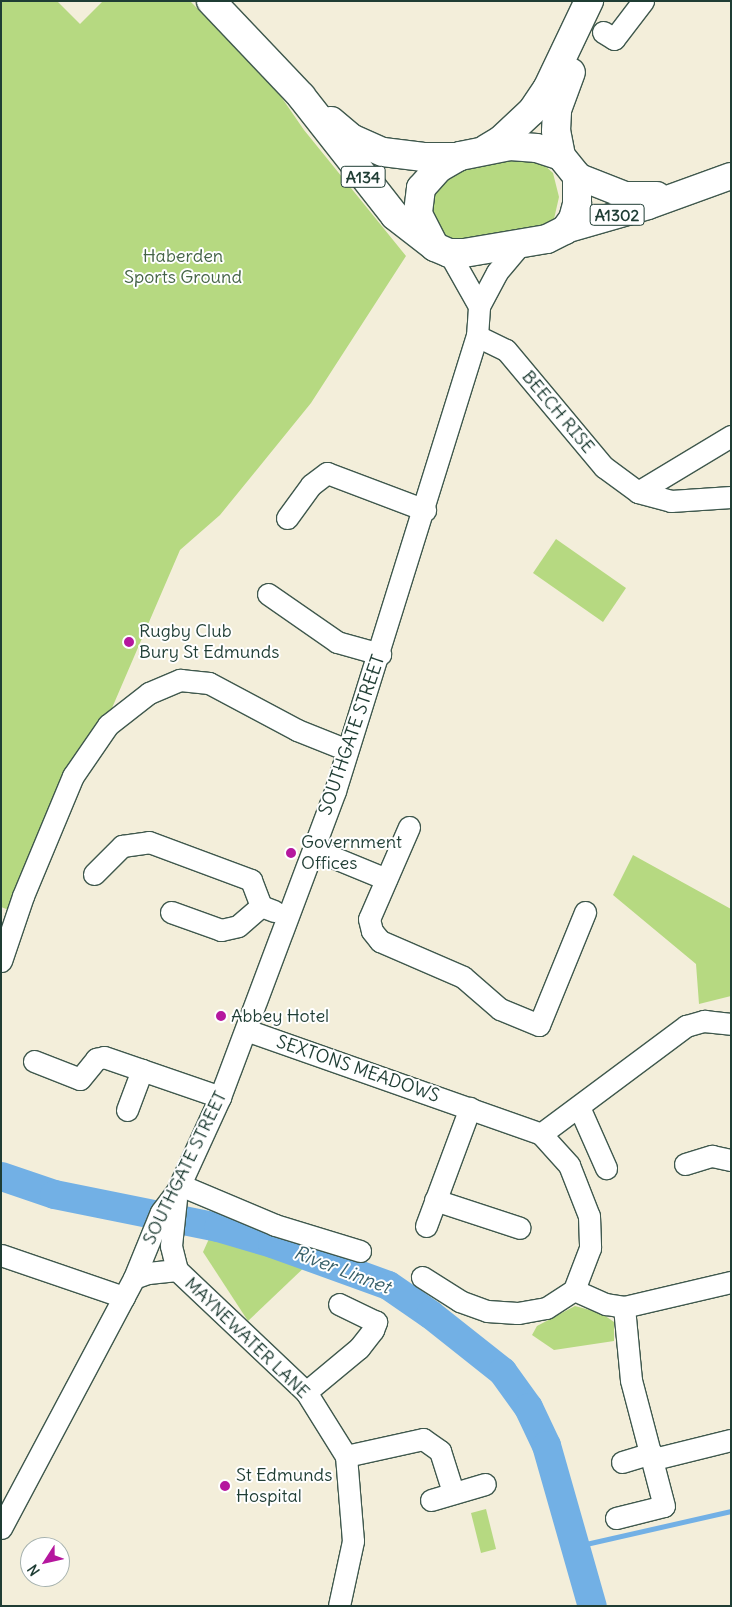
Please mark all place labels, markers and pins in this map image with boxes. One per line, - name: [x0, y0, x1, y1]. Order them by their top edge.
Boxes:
- place label: Rugby Club Bury St Edmunds: [139, 621, 280, 664]
- marker: Rugby Club Bury St Edmunds: [123, 636, 135, 648]
- place label: Government Offices: [301, 832, 402, 874]
- marker: Government Offices: [285, 847, 297, 859]
- place label: Abbey Hotel: [231, 1005, 329, 1027]
- marker: Abbey Hotel: [215, 1010, 227, 1022]
- place label: St Edmunds Hospital: [236, 1465, 332, 1508]
- marker: St Edmunds Hospital: [218, 1479, 232, 1493]

